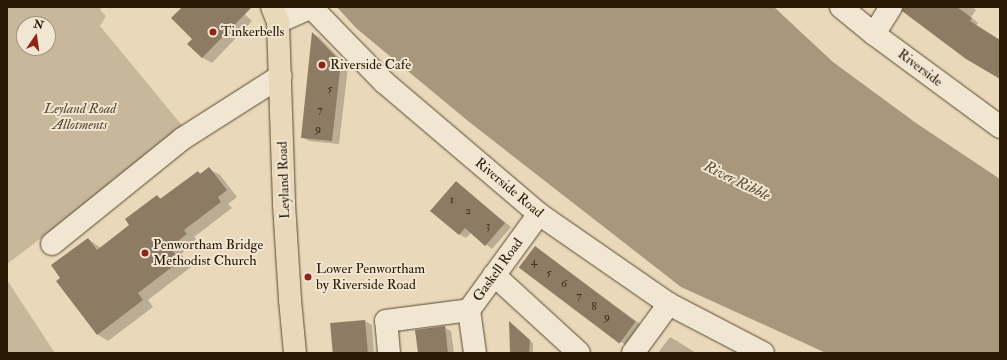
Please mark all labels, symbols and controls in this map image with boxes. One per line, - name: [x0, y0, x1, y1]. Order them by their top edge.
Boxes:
- north arrow: [16, 16, 56, 56]
- text: N: [32, 17, 45, 32]
- place label: Tinkerbells: [221, 24, 284, 40]
- marker: Tinkerbells: [208, 27, 218, 37]
- street label: Riverside: [894, 46, 946, 90]
- place label: Riverside Cafe: [330, 57, 411, 73]
- marker: Riverside Cafe: [317, 60, 327, 70]
- house number: 5: [327, 82, 333, 96]
- park label: Leyland Road Allotments: [44, 101, 116, 134]
- house number: 7: [317, 103, 323, 117]
- house number: 9: [315, 122, 321, 136]
- street label: Leyland Road: [274, 141, 294, 219]
- street label: Riverside Road: [471, 155, 547, 221]
- water label: River Ribble: [701, 157, 773, 205]
- house number: 1: [450, 193, 454, 207]
- house number: 2: [465, 204, 471, 218]
- house number: 3: [486, 219, 490, 233]
- street label: Gaskell Road: [469, 235, 527, 305]
- place label: Penwortham Bridge Methodist Church: [153, 237, 263, 270]
- marker: Penwortham Bridge Methodist Church: [140, 248, 150, 258]
- house number: 4: [531, 255, 537, 269]
- place label: Lower Penwortham by Riverside Road: [316, 261, 425, 294]
- house number: 5: [546, 266, 552, 280]
- marker: Lower Penwortham by Riverside Road: [303, 272, 313, 282]
- house number: 6: [561, 277, 567, 291]
- house number: 7: [576, 289, 582, 303]
- house number: 8: [591, 300, 597, 314]
- house number: 9: [604, 310, 610, 324]

